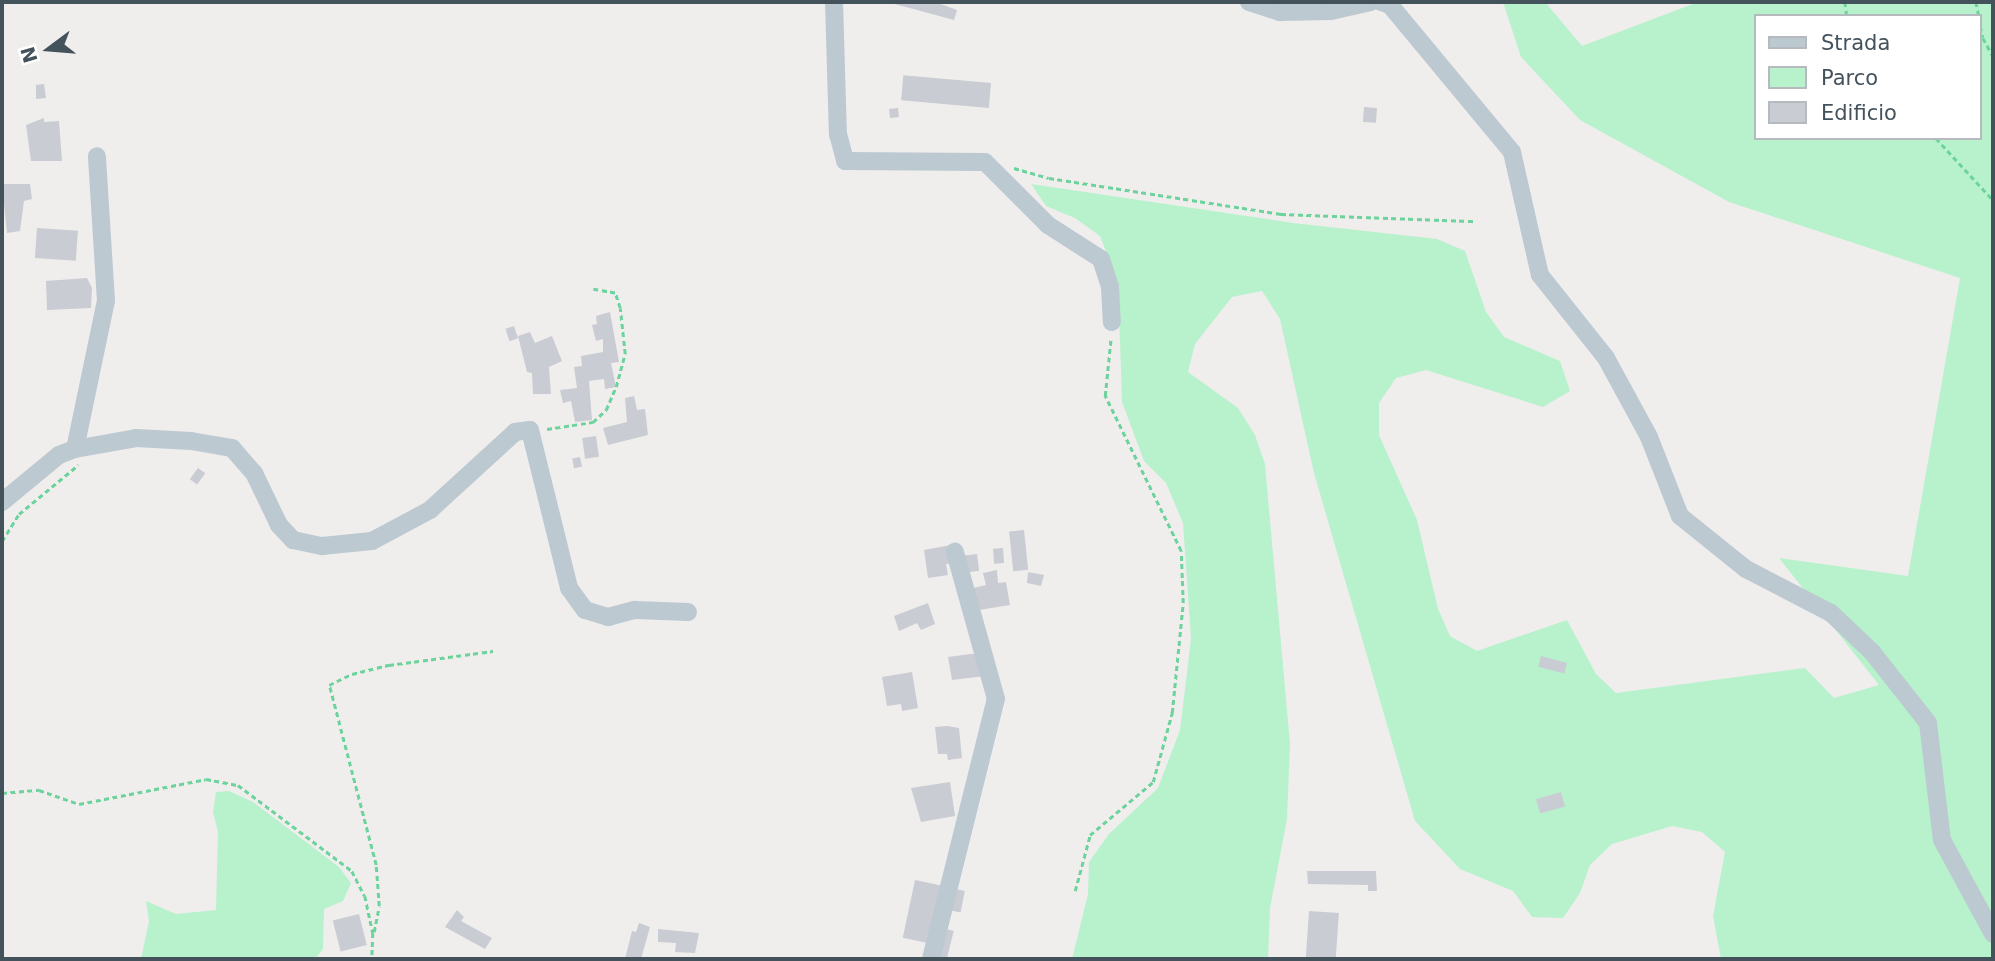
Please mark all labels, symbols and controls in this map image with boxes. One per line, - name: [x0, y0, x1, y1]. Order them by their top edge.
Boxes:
- north arrow: [14, 14, 84, 84]
- legend: [1754, 14, 1981, 140]
- text: Strada: [1821, 31, 1890, 55]
- text: N: [16, 44, 42, 65]
- text: Parco: [1821, 66, 1878, 90]
- text: Edificio: [1821, 101, 1897, 125]

